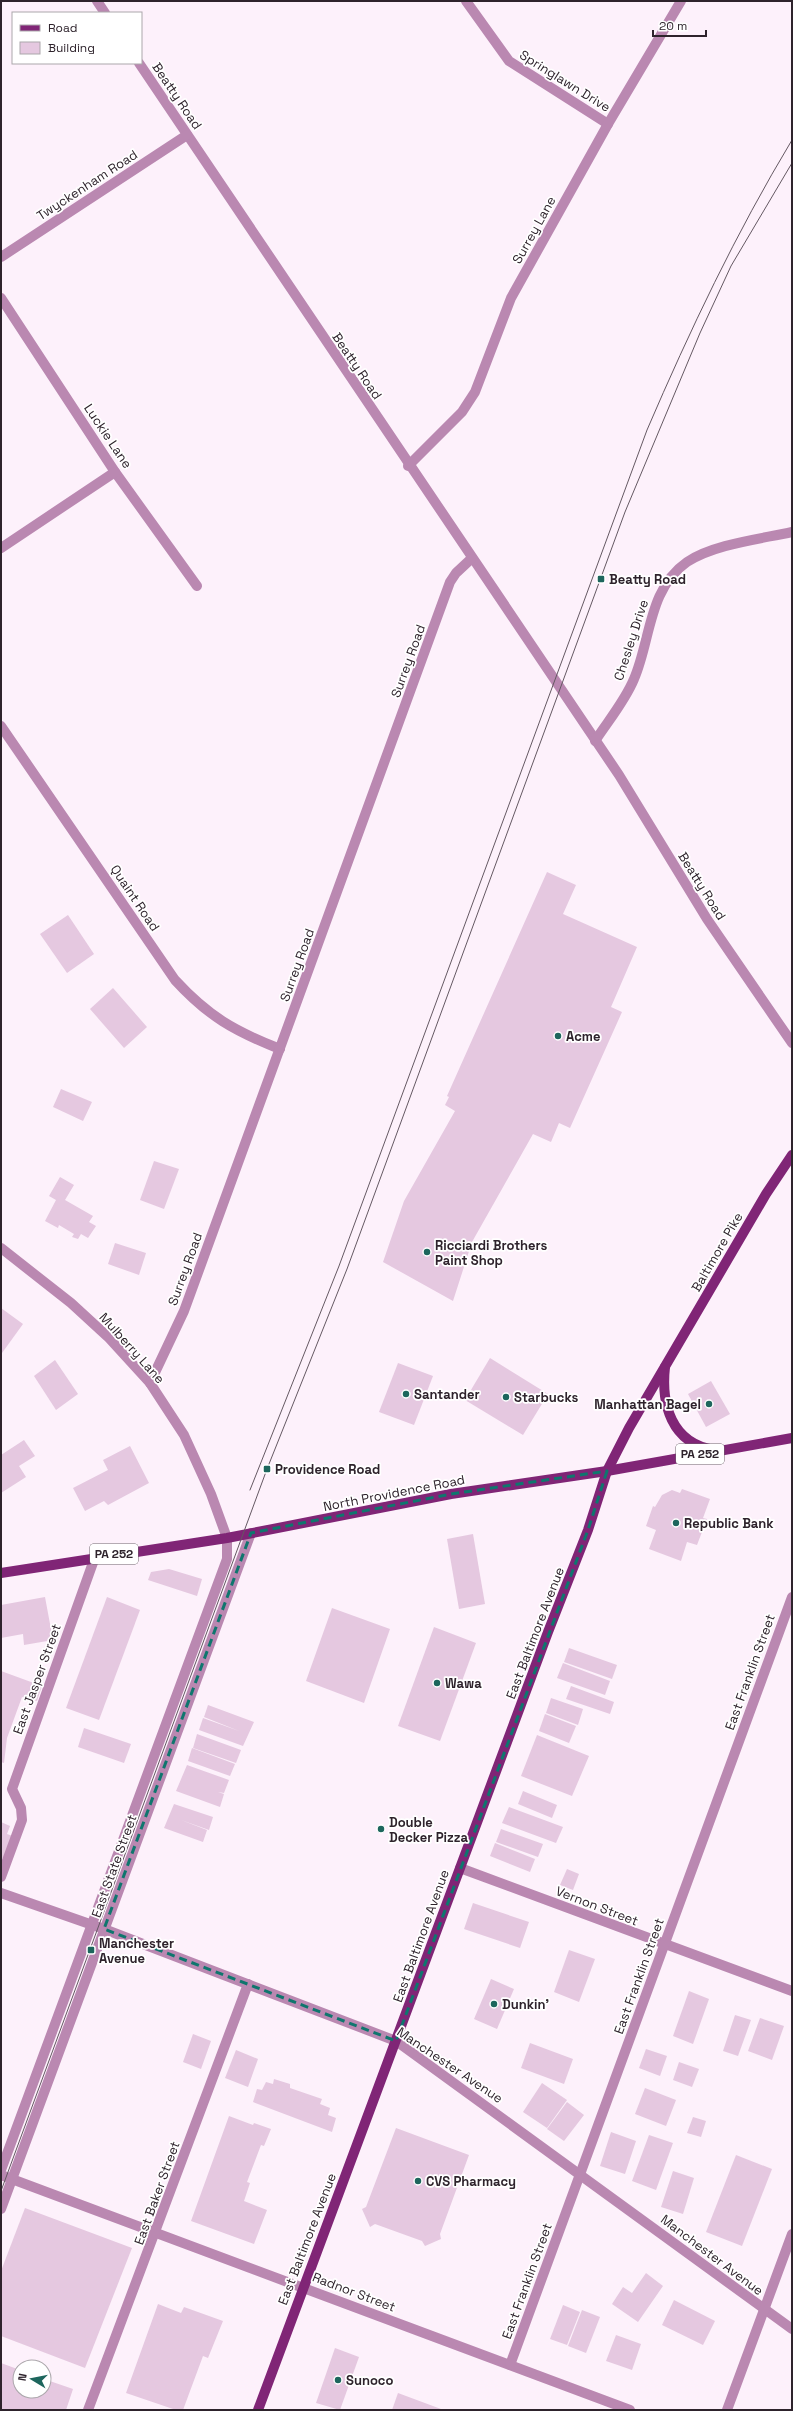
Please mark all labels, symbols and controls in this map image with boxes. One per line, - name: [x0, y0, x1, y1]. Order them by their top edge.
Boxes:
- legend: [12, 12, 142, 64]
- scale bar: [653, 12, 706, 38]
- text: 20 m: [659, 18, 687, 34]
- text: Road: [48, 20, 77, 36]
- text: Building: [48, 40, 95, 56]
- street label: Springlawn Drive: [516, 46, 614, 116]
- street label: Beatty Road: [148, 59, 206, 133]
- street label: Twyckenham Road: [33, 146, 141, 224]
- street label: Surrey Lane: [508, 193, 560, 267]
- street label: Beatty Road: [328, 329, 386, 403]
- street label: Luckie Lane: [80, 400, 136, 472]
- place label: Beatty Road: [609, 571, 686, 588]
- marker: Beatty Road: [596, 574, 606, 584]
- street label: Chesley Drive: [610, 597, 652, 683]
- street label: Surrey Road: [387, 622, 429, 700]
- street label: Beatty Road: [674, 849, 730, 923]
- street label: Quaint Road: [107, 862, 163, 934]
- street label: Surrey Road: [276, 926, 318, 1004]
- place label: Acme: [566, 1028, 600, 1045]
- marker: Acme: [553, 1031, 563, 1041]
- street label: Baltimore Pike: [687, 1209, 747, 1295]
- street label: Surrey Road: [164, 1230, 206, 1308]
- place label: Ricciardi Brothers Paint Shop: [435, 1237, 548, 1269]
- marker: Ricciardi Brothers Paint Shop: [422, 1247, 432, 1257]
- street label: Mulberry Lane: [96, 1309, 168, 1387]
- place label: Santander: [414, 1386, 480, 1403]
- marker: Santander: [401, 1389, 411, 1399]
- place label: Starbucks: [514, 1389, 579, 1406]
- marker: Starbucks: [501, 1392, 511, 1402]
- place label: Manhattan Bagel: [594, 1396, 701, 1413]
- marker: Manhattan Bagel: [704, 1399, 714, 1409]
- road number: PA 252: [676, 1444, 724, 1464]
- place label: Providence Road: [275, 1461, 380, 1478]
- marker: Providence Road: [262, 1464, 272, 1474]
- street label: North Providence Road: [322, 1471, 466, 1515]
- place label: Republic Bank: [684, 1515, 774, 1532]
- marker: Republic Bank: [671, 1518, 681, 1528]
- road number: PA 252: [90, 1544, 138, 1564]
- street label: East Baltimore Avenue: [502, 1565, 568, 1701]
- street label: East Franklin Street: [721, 1612, 779, 1732]
- street label: East Jasper Street: [9, 1621, 65, 1737]
- place label: Wawa: [445, 1675, 482, 1692]
- marker: Wawa: [432, 1678, 442, 1688]
- street label: East State Street: [88, 1812, 141, 1920]
- place label: Double Decker Pizza: [389, 1814, 468, 1846]
- marker: Double Decker Pizza: [376, 1824, 386, 1834]
- street label: East Baltimore Avenue: [389, 1867, 453, 2005]
- street label: Vernon Street: [553, 1882, 641, 1930]
- street label: East Franklin Street: [610, 1916, 668, 2036]
- place label: Manchester Avenue: [99, 1935, 174, 1967]
- marker: Manchester Avenue: [86, 1945, 96, 1955]
- place label: Dunkin': [502, 1996, 549, 2013]
- marker: Dunkin': [489, 1999, 499, 2009]
- street label: Manchester Avenue: [394, 2023, 506, 2107]
- street label: East Baker Street: [130, 2139, 184, 2247]
- street label: East Baltimore Avenue: [274, 2171, 340, 2307]
- place label: CVS Pharmacy: [426, 2173, 516, 2190]
- marker: CVS Pharmacy: [413, 2176, 423, 2186]
- street label: Manchester Avenue: [657, 2211, 767, 2299]
- street label: East Franklin Street: [498, 2221, 556, 2341]
- street label: Radnor Street: [310, 2268, 398, 2316]
- north arrow: [12, 2359, 52, 2399]
- text: N: [15, 2372, 30, 2382]
- place label: Sunoco: [346, 2372, 393, 2389]
- marker: Sunoco: [333, 2375, 343, 2385]

